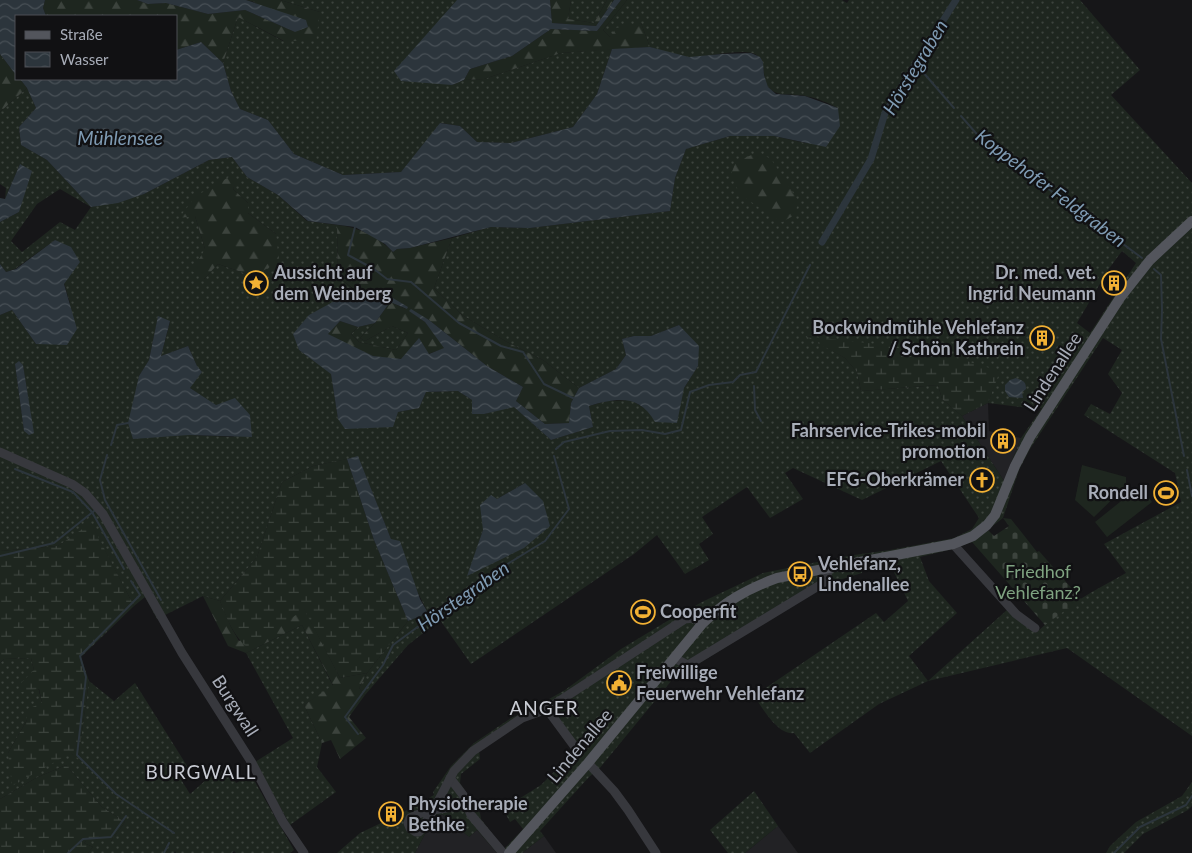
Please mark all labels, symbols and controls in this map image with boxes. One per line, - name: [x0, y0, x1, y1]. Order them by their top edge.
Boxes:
- legend: [15, 15, 178, 80]
- water label: Hörstegraben: [877, 15, 952, 118]
- text: Straße: [60, 25, 103, 43]
- text: Wasser: [60, 50, 109, 68]
- water label: Koppehofer Feldgraben: [972, 124, 1131, 252]
- water label: Mühlensee: [77, 126, 163, 149]
- place label: Aussicht auf dem Weinberg: [273, 261, 392, 304]
- place label: Dr. med. vet. Ingrid Neumann: [967, 261, 1096, 304]
- place icon: Aussicht auf dem Weinberg: [243, 270, 269, 296]
- building icon: Dr. med. vet. Ingrid Neumann: [1101, 270, 1127, 296]
- place label: Bockwindmühle Vehlefanz / Schön Kathrein: [812, 316, 1024, 359]
- building icon: Bockwindmühle Vehlefanz / Schön Kathrein: [1029, 325, 1055, 351]
- street label: Lindenallee: [1019, 328, 1086, 415]
- place label: Fahrservice-Trikes-mobil promotion: [791, 419, 986, 462]
- building icon: Fahrservice-Trikes-mobil promotion: [990, 428, 1016, 454]
- church icon: EFG-Oberkrämer: [969, 467, 995, 493]
- place label: EFG-Oberkrämer: [826, 468, 964, 490]
- sports icon: Rondell: [1153, 480, 1179, 506]
- place label: Rondell: [1088, 481, 1148, 503]
- place label: Vehlefanz, Lindenallee: [817, 552, 910, 595]
- water label: Hörstegraben: [412, 556, 513, 636]
- park label: Friedhof Vehlefanz?: [995, 560, 1081, 603]
- bus stop icon: Vehlefanz, Lindenallee: [787, 561, 813, 587]
- sports icon: Cooperfit: [630, 599, 656, 625]
- place label: Cooperfit: [660, 600, 737, 622]
- place label: Freiwillige Feuerwehr Vehlefanz: [636, 661, 804, 704]
- public building icon: Freiwillige Feuerwehr Vehlefanz: [606, 670, 632, 696]
- street label: Burgwall: [208, 671, 264, 740]
- district label: ANGER: [509, 696, 579, 719]
- street label: Lindenallee: [542, 704, 616, 787]
- district label: BURGWALL: [145, 760, 257, 783]
- place label: Physiotherapie Bethke: [408, 792, 528, 835]
- building icon: Physiotherapie Bethke: [378, 801, 404, 827]

